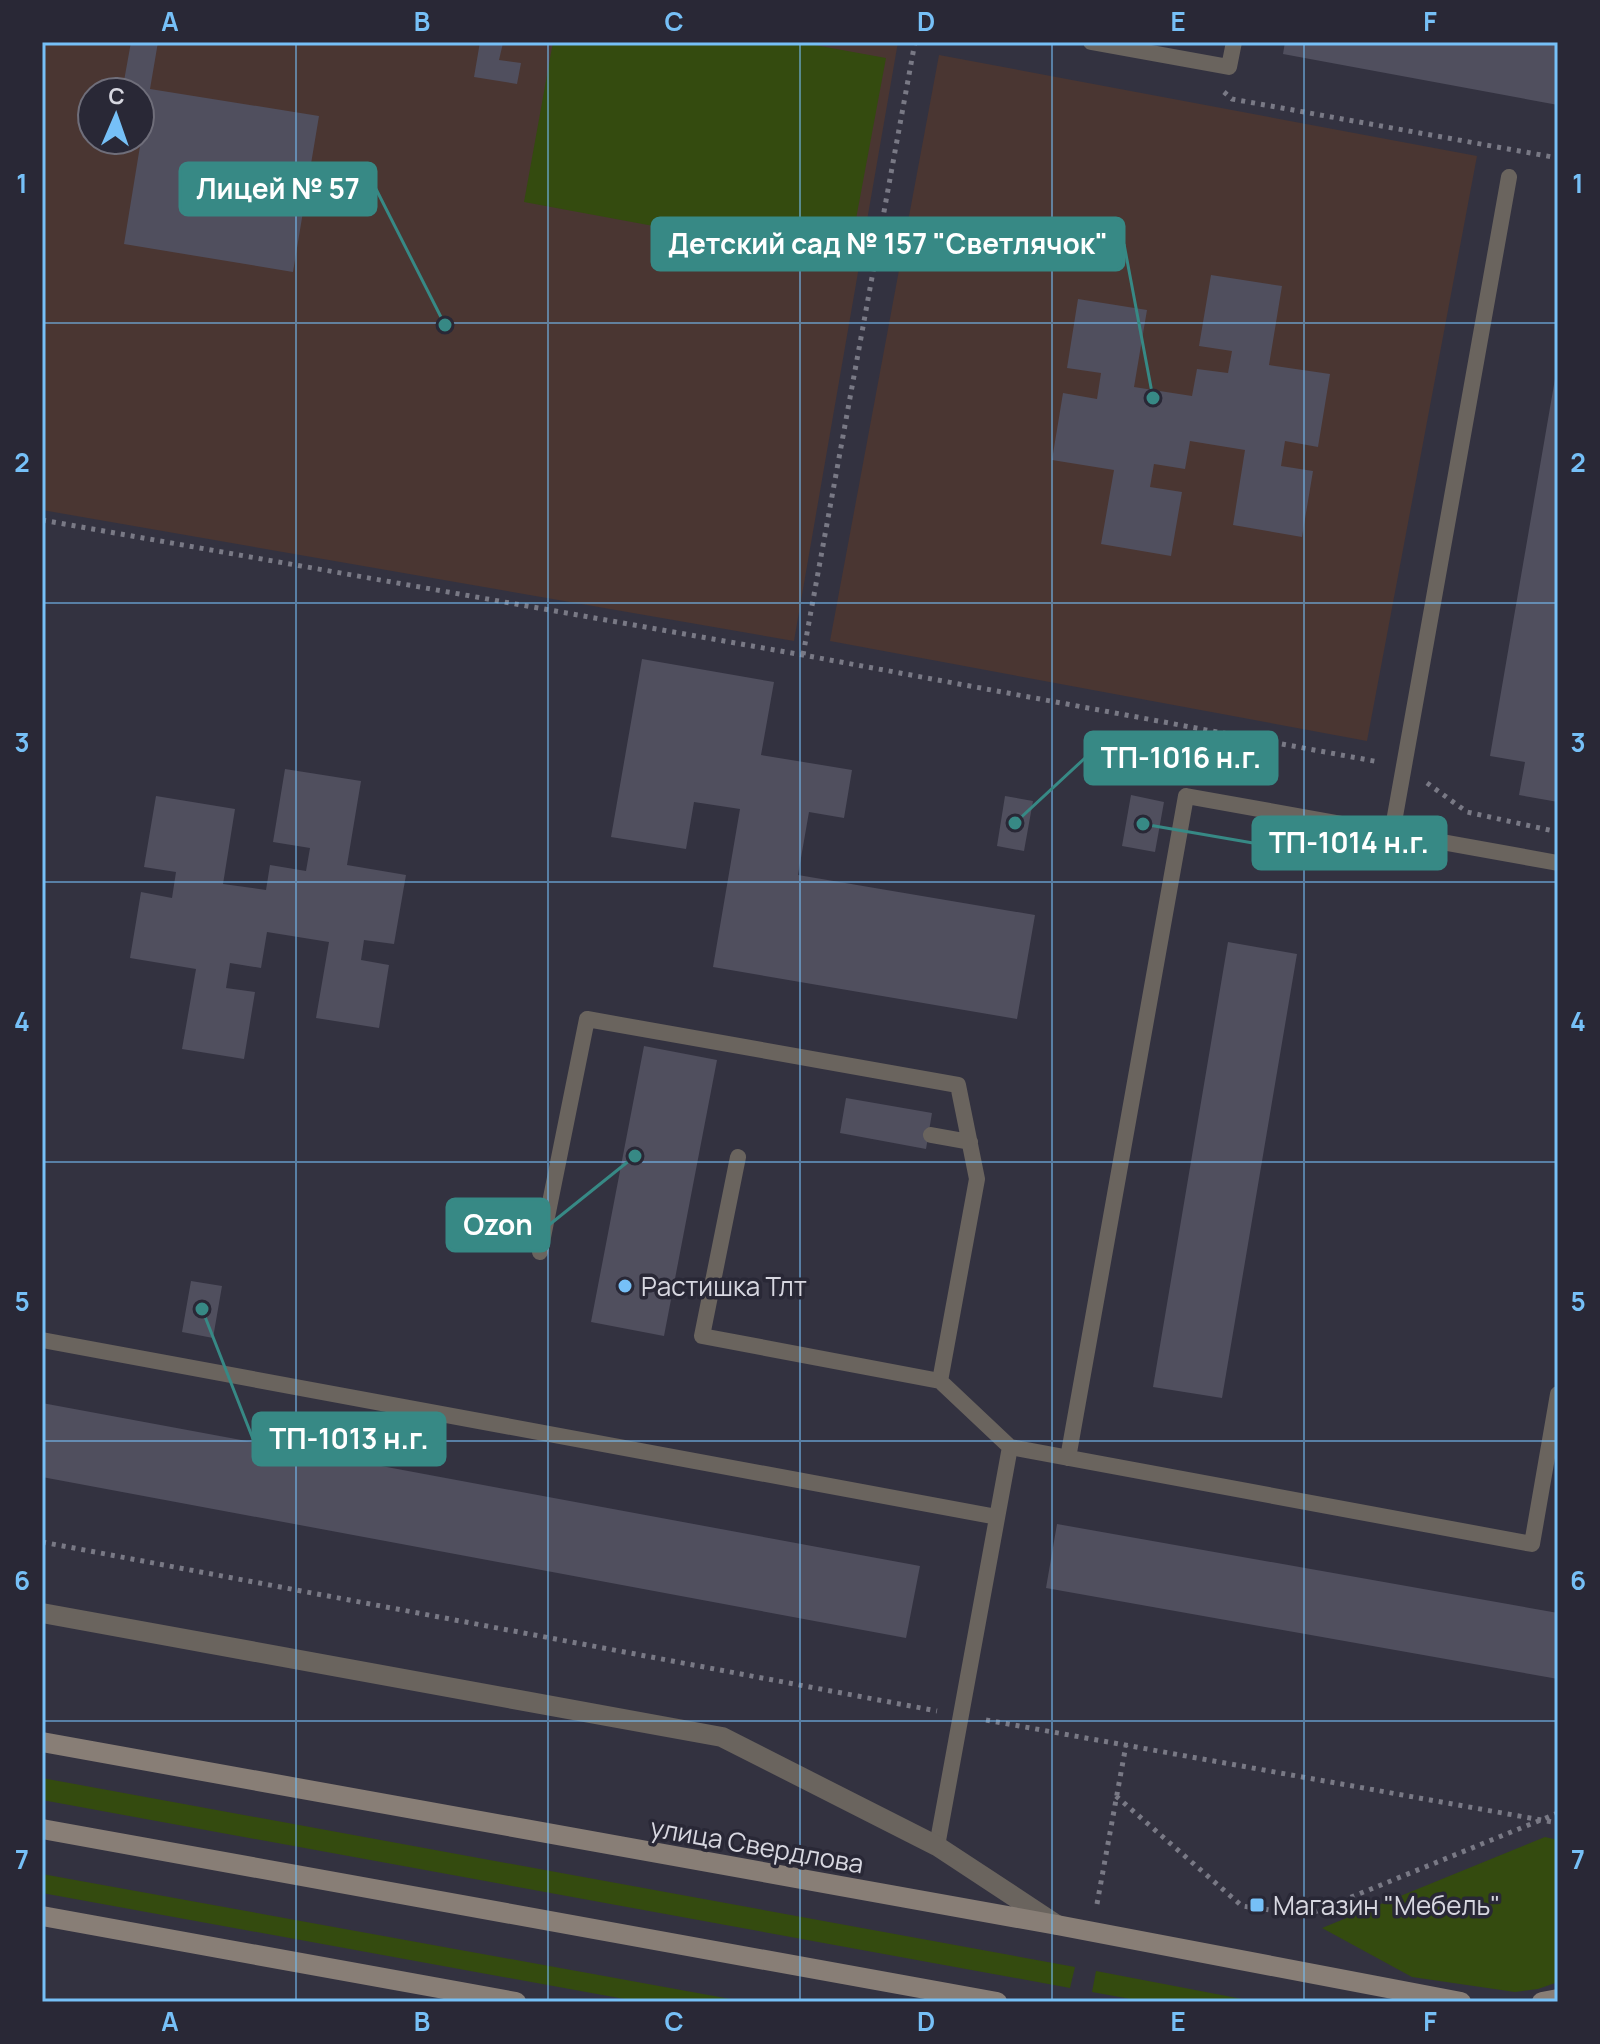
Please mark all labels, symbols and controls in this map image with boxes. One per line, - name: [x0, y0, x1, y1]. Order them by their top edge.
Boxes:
- text: A: [161, 3, 179, 39]
- text: B: [414, 3, 430, 39]
- text: C: [664, 3, 684, 39]
- text: D: [917, 3, 935, 39]
- text: E: [1170, 3, 1186, 39]
- text: F: [1423, 3, 1437, 39]
- north arrow: [76, 76, 156, 156]
- text: С: [108, 81, 125, 111]
- callout: Лицей № 57: [180, 163, 376, 215]
- text: 1: [16, 165, 28, 201]
- text: 1: [1572, 165, 1584, 201]
- text: Лицей № 57: [196, 169, 360, 207]
- callout: Детский сад № 157 "Светлячок": [652, 218, 1124, 270]
- text: Детский сад № 157 "Светлячок": [668, 224, 1108, 262]
- text: 2: [14, 444, 30, 480]
- text: 2: [1570, 444, 1586, 480]
- text: 3: [14, 724, 30, 760]
- text: 3: [1570, 724, 1586, 760]
- callout: ТП-1016 н.г.: [1085, 732, 1277, 784]
- text: ТП-1016 н.г.: [1101, 738, 1261, 776]
- callout: ТП-1014 н.г.: [1253, 817, 1446, 869]
- text: ТП-1014 н.г.: [1269, 823, 1429, 861]
- text: 4: [14, 1003, 30, 1039]
- text: 4: [1570, 1003, 1586, 1039]
- callout: Ozon: [447, 1199, 549, 1251]
- text: Ozon: [463, 1205, 533, 1243]
- place label: Растишка Тлт: [641, 1268, 807, 1304]
- marker: Растишка Тлт: [616, 1277, 634, 1295]
- text: 5: [14, 1283, 30, 1319]
- text: 5: [1570, 1283, 1586, 1319]
- callout: ТП-1013 н.г.: [253, 1413, 445, 1465]
- text: ТП-1013 н.г.: [269, 1419, 429, 1457]
- text: 6: [14, 1562, 30, 1598]
- text: 6: [1570, 1562, 1586, 1598]
- street label: улица Свердлова: [647, 1809, 867, 1881]
- text: 7: [15, 1841, 29, 1877]
- text: 7: [1571, 1841, 1585, 1877]
- place label: Магазин "Мебель": [1273, 1887, 1501, 1923]
- marker: Магазин "Мебель": [1248, 1896, 1266, 1914]
- text: A: [161, 2003, 179, 2039]
- text: B: [414, 2003, 430, 2039]
- text: C: [664, 2003, 684, 2039]
- text: D: [917, 2003, 935, 2039]
- text: E: [1170, 2003, 1186, 2039]
- text: F: [1423, 2003, 1437, 2039]

